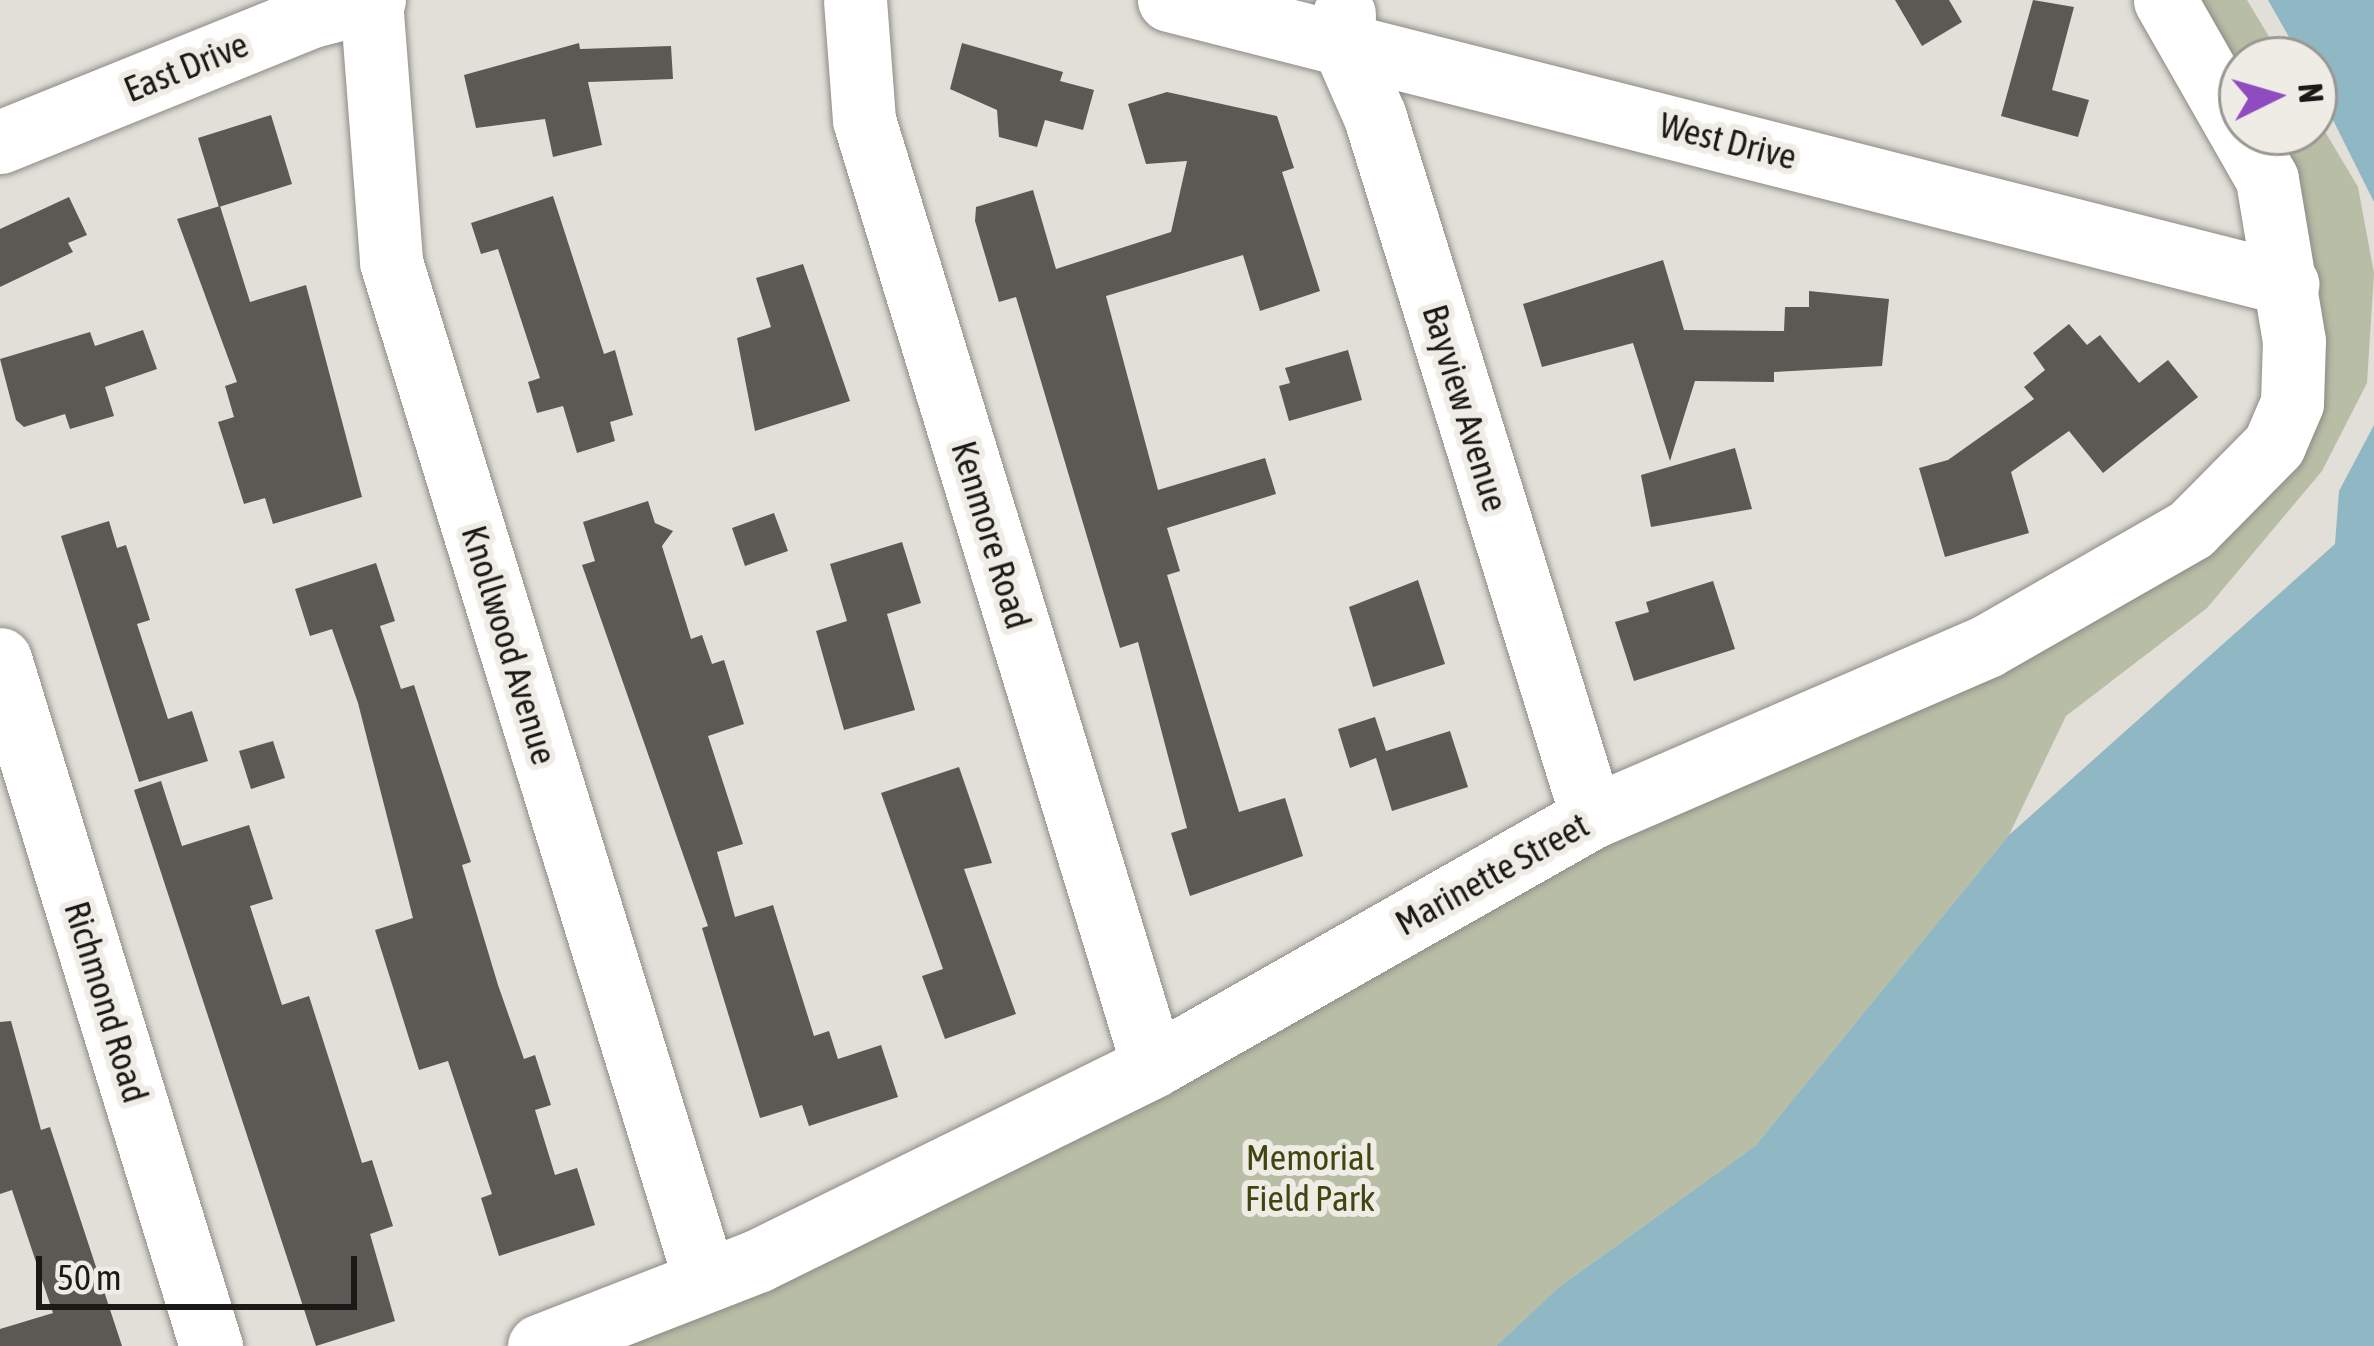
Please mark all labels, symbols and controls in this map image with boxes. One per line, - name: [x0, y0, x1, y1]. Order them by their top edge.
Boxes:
- street label: East Drive: [118, 23, 254, 111]
- north arrow: [2218, 36, 2338, 156]
- text: N: [2291, 82, 2331, 104]
- street label: West Drive: [1655, 103, 1801, 179]
- street label: Bayview Avenue: [1413, 299, 1517, 517]
- street label: Kenmore Road: [942, 436, 1040, 634]
- street label: Knollwood Avenue: [452, 520, 566, 770]
- street label: Marinette Street: [1388, 803, 1596, 945]
- street label: Richmond Road: [55, 896, 157, 1108]
- park label: Memorial Field Park: [1245, 1135, 1375, 1220]
- scale bar: [42, 1232, 363, 1306]
- text: 50 m: [57, 1256, 122, 1298]

